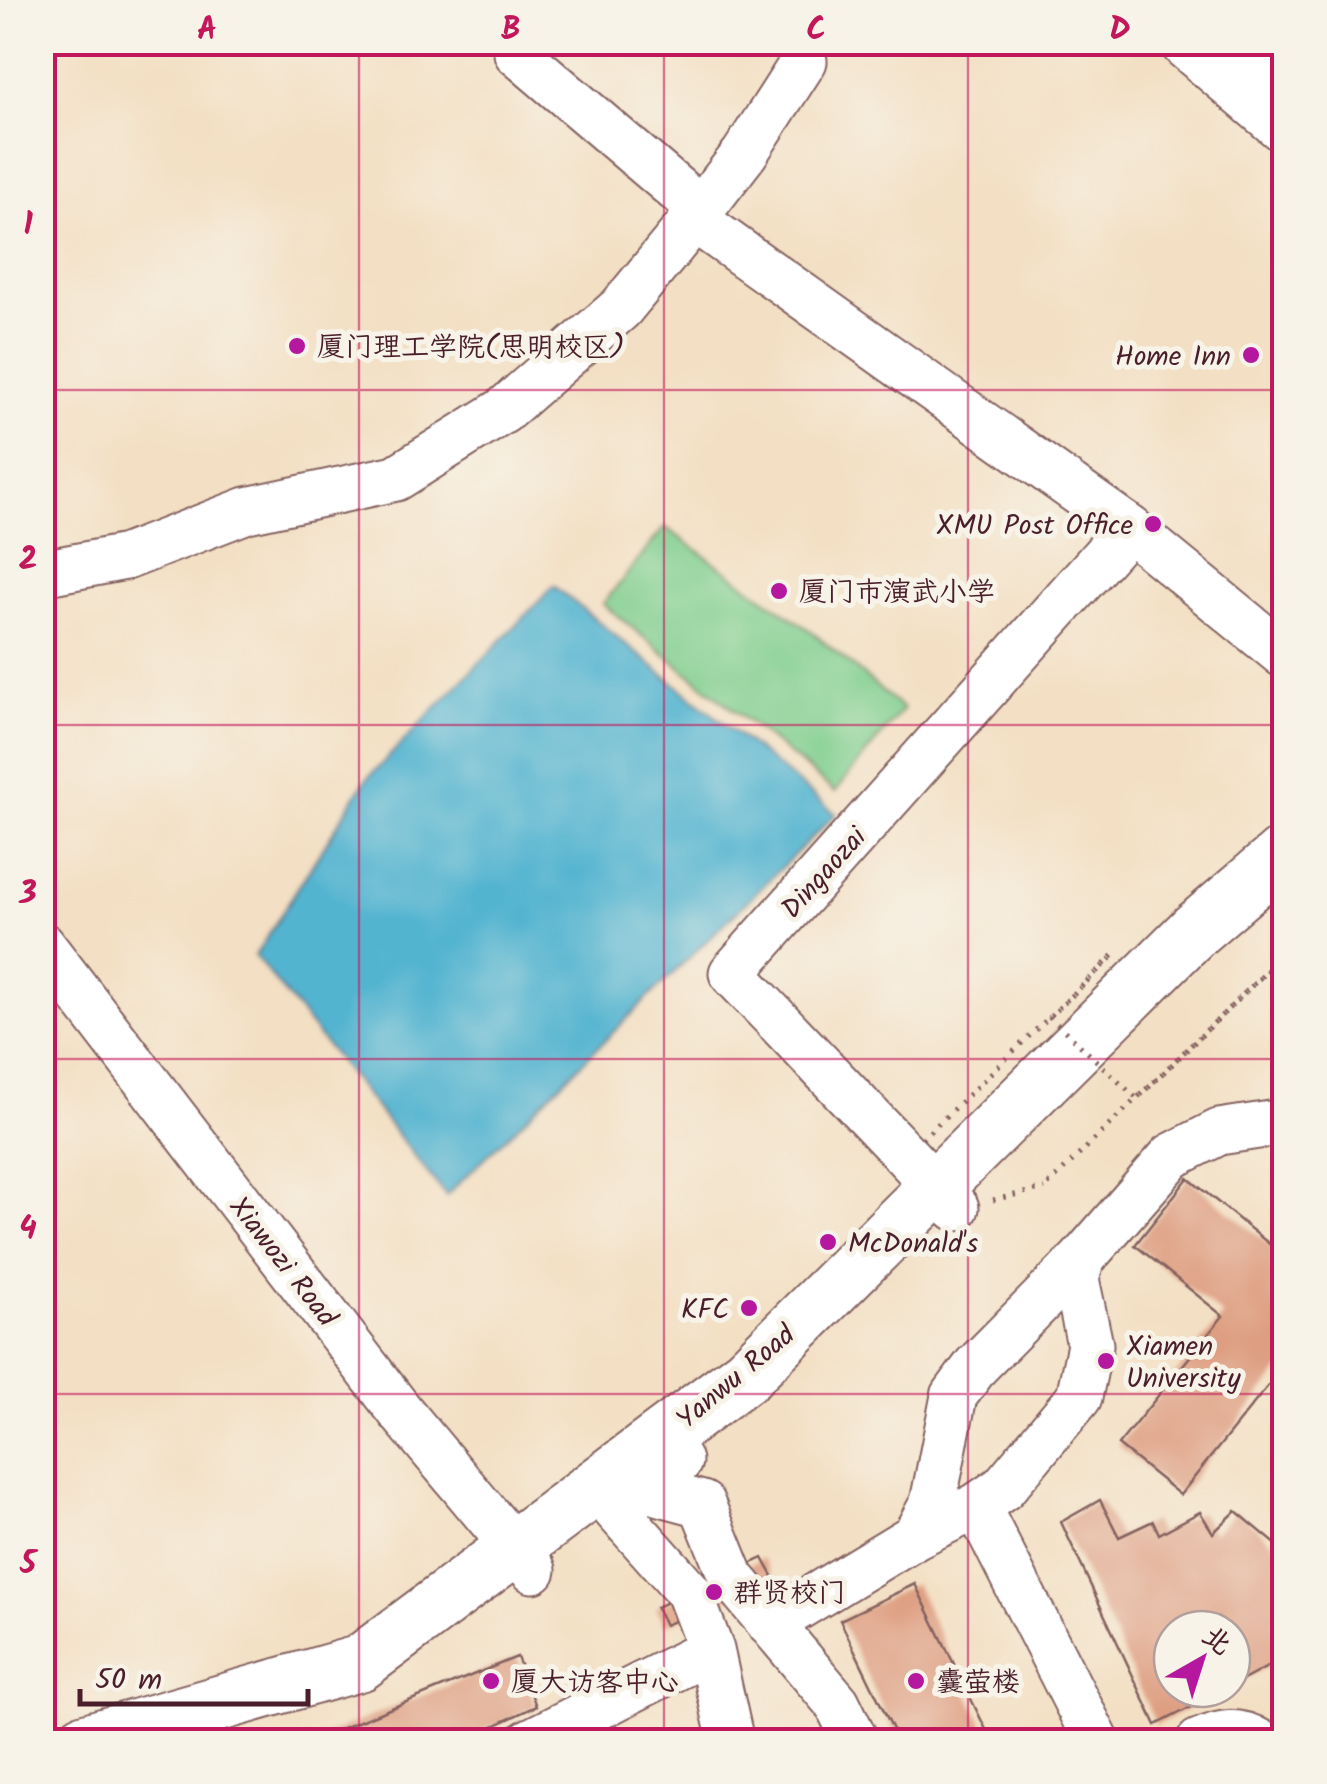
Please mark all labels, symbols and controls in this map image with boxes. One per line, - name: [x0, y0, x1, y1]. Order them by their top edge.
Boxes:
- text: A: [197, 5, 217, 56]
- text: B: [501, 5, 521, 56]
- text: C: [806, 5, 826, 56]
- text: D: [1109, 5, 1131, 56]
- text: 1: [23, 200, 33, 251]
- place label: 厦门理工学院(思明校区): [317, 326, 625, 371]
- marker: 厦门理工学院(思明校区): [286, 335, 308, 357]
- place label: Home Inn: [1115, 335, 1231, 380]
- marker: Home Inn: [1240, 344, 1262, 366]
- place label: XMU Post Office: [936, 504, 1133, 549]
- marker: XMU Post Office: [1142, 513, 1164, 535]
- text: 2: [19, 535, 37, 586]
- place label: 厦门市演武小学: [799, 571, 995, 616]
- marker: 厦门市演武小学: [768, 580, 790, 602]
- street label: Dingaozai: [771, 816, 880, 930]
- text: 3: [18, 869, 37, 920]
- street label: Xiawozi Road: [217, 1188, 348, 1338]
- text: 4: [19, 1204, 37, 1255]
- place label: McDonald's: [848, 1222, 978, 1267]
- marker: McDonald's: [817, 1231, 839, 1253]
- place label: KFC: [681, 1288, 729, 1333]
- marker: KFC: [738, 1297, 760, 1319]
- street label: Yanwu Road: [667, 1314, 807, 1441]
- place label: Xiamen University: [1126, 1325, 1241, 1402]
- marker: Xiamen University: [1095, 1350, 1117, 1372]
- text: 5: [19, 1539, 39, 1590]
- place label: 群贤校门: [734, 1572, 846, 1617]
- marker: 群贤校门: [703, 1581, 725, 1603]
- north arrow: [1152, 1609, 1252, 1709]
- text: 北: [1191, 1615, 1241, 1668]
- scale bar: [80, 1644, 308, 1706]
- text: 50 m: [95, 1657, 162, 1705]
- place label: 厦大访客中心: [511, 1661, 679, 1706]
- place label: 囊萤楼: [936, 1661, 1020, 1706]
- marker: 厦大访客中心: [480, 1670, 502, 1692]
- marker: 囊萤楼: [905, 1670, 927, 1692]

